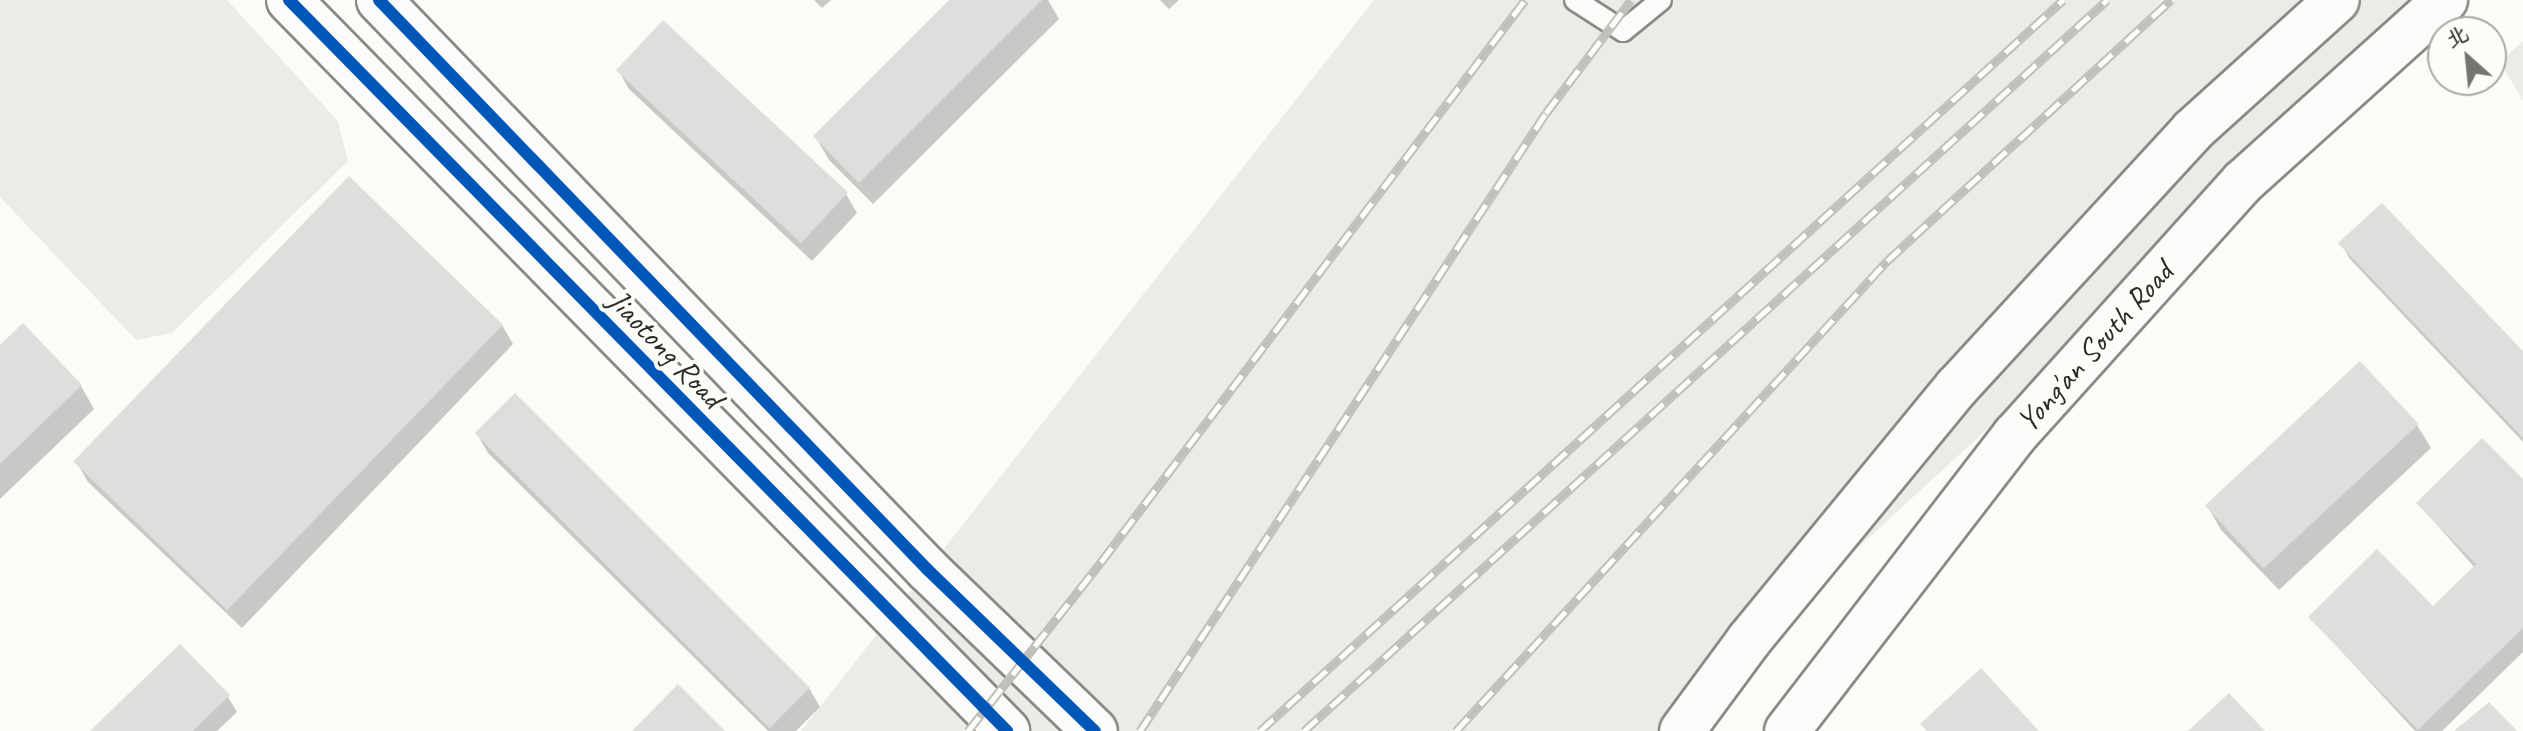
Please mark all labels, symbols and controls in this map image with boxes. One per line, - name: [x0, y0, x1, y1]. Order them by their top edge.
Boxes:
- north arrow: [2427, 16, 2507, 96]
- text: 北: [2441, 19, 2473, 54]
- street label: Yong'an South Road: [2008, 254, 2182, 440]
- street label: Jiaotong Road: [599, 282, 731, 416]

